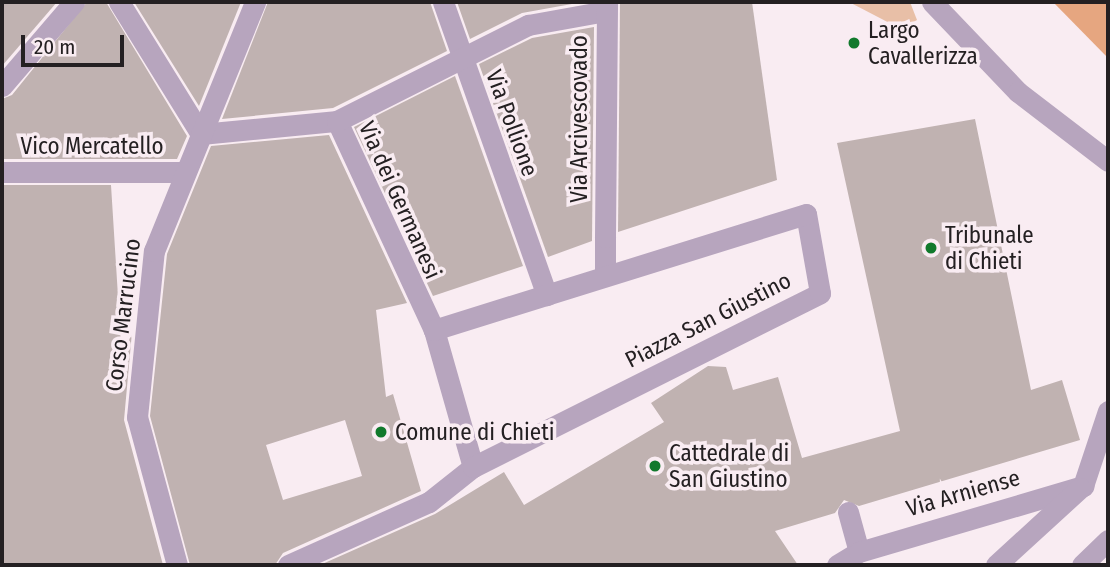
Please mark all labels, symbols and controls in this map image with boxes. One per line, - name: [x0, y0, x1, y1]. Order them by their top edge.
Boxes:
- place label: Largo Cavallerizza: [868, 16, 978, 70]
- scale bar: [24, 21, 128, 65]
- text: 20 m: [34, 34, 75, 60]
- street label: Via Arcivescovado: [565, 35, 593, 203]
- marker: Largo Cavallerizza: [846, 35, 862, 51]
- street label: Via Pollione: [480, 66, 544, 180]
- street label: Via dei Germanesi: [353, 117, 447, 283]
- street label: Vico Mercatello: [20, 132, 164, 160]
- place label: Tribunale di Chieti: [945, 221, 1034, 275]
- street label: Corso Marrucino: [100, 237, 146, 393]
- marker: Tribunale di Chieti: [923, 240, 939, 256]
- street label: Piazza San Giustino: [621, 266, 795, 374]
- place label: Comune di Chieti: [395, 418, 555, 446]
- marker: Comune di Chieti: [373, 424, 389, 440]
- place label: Cattedrale di San Giustino: [669, 439, 789, 493]
- marker: Cattedrale di San Giustino: [647, 458, 663, 474]
- street label: Via Arniense: [903, 464, 1023, 522]

